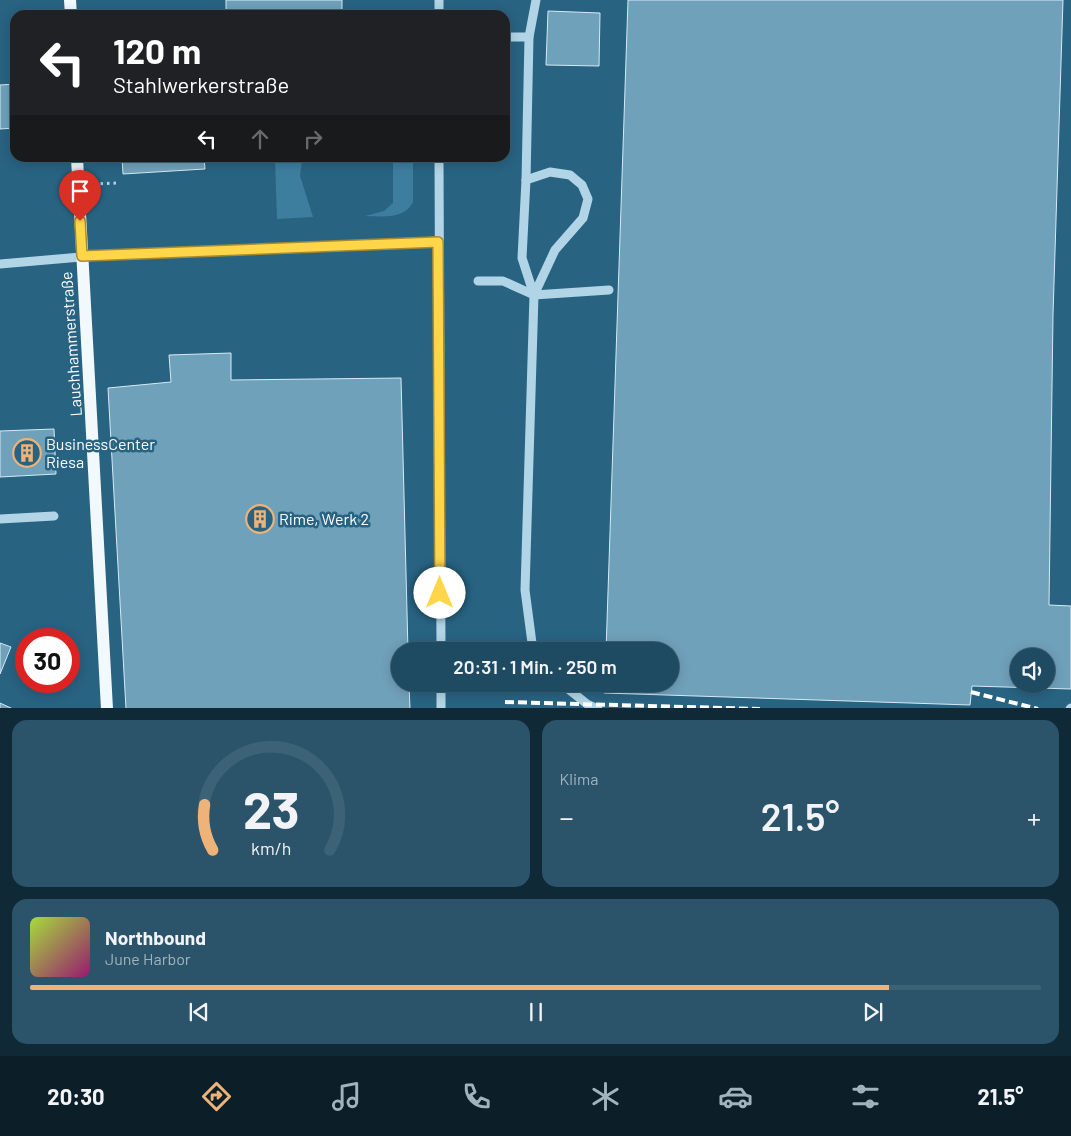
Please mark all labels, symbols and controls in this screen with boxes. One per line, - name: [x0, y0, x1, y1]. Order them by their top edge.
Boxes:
- text: 120 m: [113, 29, 201, 71]
- icon: left: [30, 30, 95, 95]
- text: Stahlwerkerstraße: [113, 71, 289, 97]
- icon: left: [193, 125, 221, 153]
- icon: ahead: [246, 125, 274, 153]
- icon: right: [299, 125, 327, 153]
- pin: [59, 170, 101, 221]
- icon: arrive: [66, 177, 94, 205]
- street label: Lauchhammerstraße: [56, 271, 85, 417]
- place label: BusinessCenter Riesa: [46, 434, 155, 471]
- building icon: BusinessCenter Riesa: [12, 438, 42, 468]
- building icon: Rime, Werk 2: [245, 504, 275, 534]
- place label: Rime, Werk 2: [279, 509, 369, 528]
- position arrow: [413, 566, 465, 618]
- speed limit sign: 30: [15, 628, 80, 693]
- map controls: [1010, 648, 1055, 693]
- button: sound: [1010, 648, 1055, 693]
- text: 20:31 · 1 Min. · 250 m: [453, 655, 617, 678]
- text: Klima: [560, 769, 598, 788]
- text: 23: [243, 777, 299, 839]
- text: 21.5°: [761, 793, 840, 839]
- text: −: [560, 800, 574, 834]
- text: +: [1027, 800, 1041, 834]
- text: km/h: [251, 837, 291, 859]
- text: Northbound: [105, 926, 206, 949]
- text: June Harbor: [105, 949, 191, 968]
- icon: previous: [185, 998, 213, 1026]
- icon: pause: [522, 998, 550, 1026]
- icon: next: [859, 998, 887, 1026]
- icon: directions: [199, 1079, 234, 1114]
- icon: music: [329, 1079, 364, 1114]
- icon: phone: [459, 1079, 494, 1114]
- icon: climate: [588, 1079, 623, 1114]
- icon: car: [718, 1079, 753, 1114]
- icon: filters: [848, 1079, 883, 1114]
- text: 20:30: [47, 1083, 105, 1109]
- text: 21.5°: [978, 1083, 1024, 1109]

